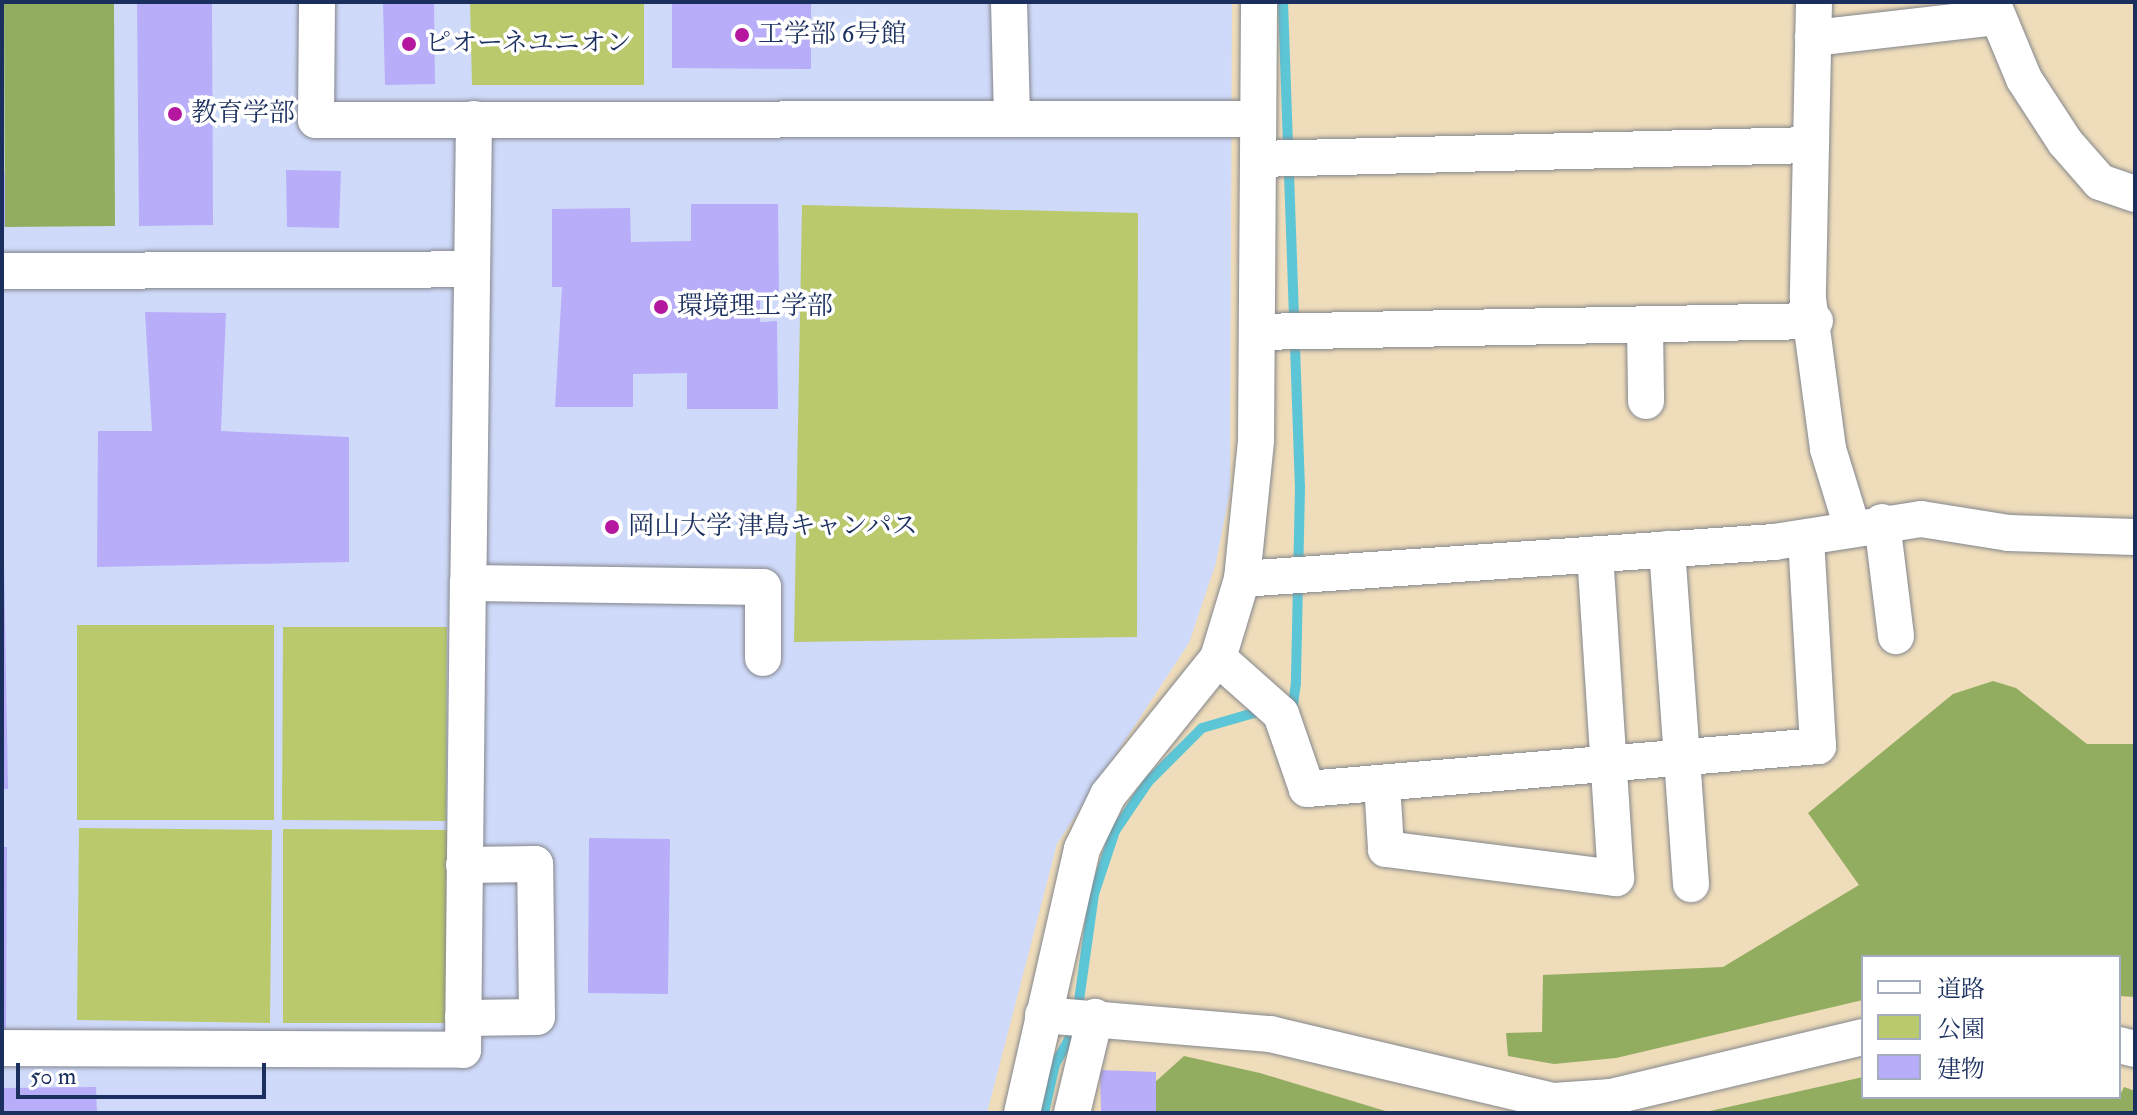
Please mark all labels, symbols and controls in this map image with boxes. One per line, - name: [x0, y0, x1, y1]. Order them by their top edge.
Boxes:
- place label: 工学部 6号館: [758, 19, 907, 51]
- marker: 工学部 6号館: [733, 26, 751, 44]
- place label: ピオーネユニオン: [425, 28, 633, 60]
- marker: ピオーネユニオン: [400, 35, 418, 53]
- place label: 教育学部: [191, 98, 295, 130]
- marker: 教育学部: [166, 105, 184, 123]
- place label: 環境理工学部: [677, 291, 833, 323]
- marker: 環境理工学部: [652, 298, 670, 316]
- place label: 岡山大学 津島キャンパス: [628, 511, 919, 543]
- marker: 岡山大学 津島キャンパス: [603, 518, 621, 536]
- legend: [1861, 955, 2121, 1099]
- text: 道路: [1937, 974, 1985, 1005]
- text: 公園: [1937, 1014, 1985, 1045]
- scale bar: [20, 1047, 270, 1097]
- text: 建物: [1937, 1054, 1985, 1085]
- text: 50 m: [30, 1061, 76, 1092]

